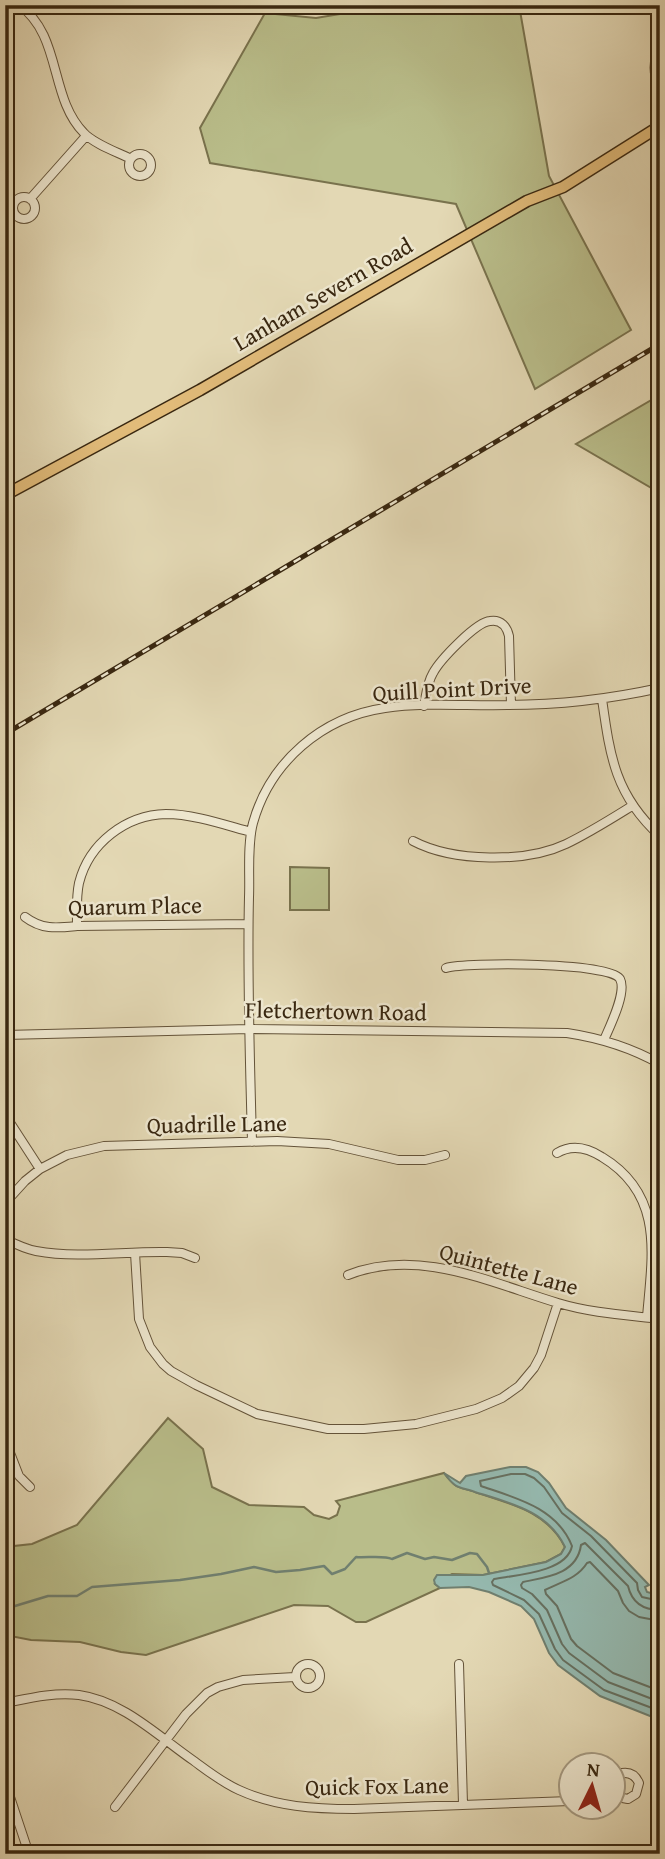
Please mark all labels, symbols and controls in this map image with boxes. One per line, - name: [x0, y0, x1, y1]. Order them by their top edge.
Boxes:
- street label: Lanham Severn Road: [227, 228, 419, 358]
- street label: Quill Point Drive: [372, 668, 532, 709]
- street label: Quarum Place: [68, 888, 202, 923]
- street label: Fletchertown Road: [245, 992, 428, 1029]
- street label: Quadrille Lane: [147, 1106, 287, 1141]
- street label: Quintette Lane: [436, 1234, 582, 1303]
- north arrow: [556, 1750, 626, 1820]
- text: N: [586, 1755, 601, 1784]
- street label: Quick Fox Lane: [305, 1768, 449, 1803]

